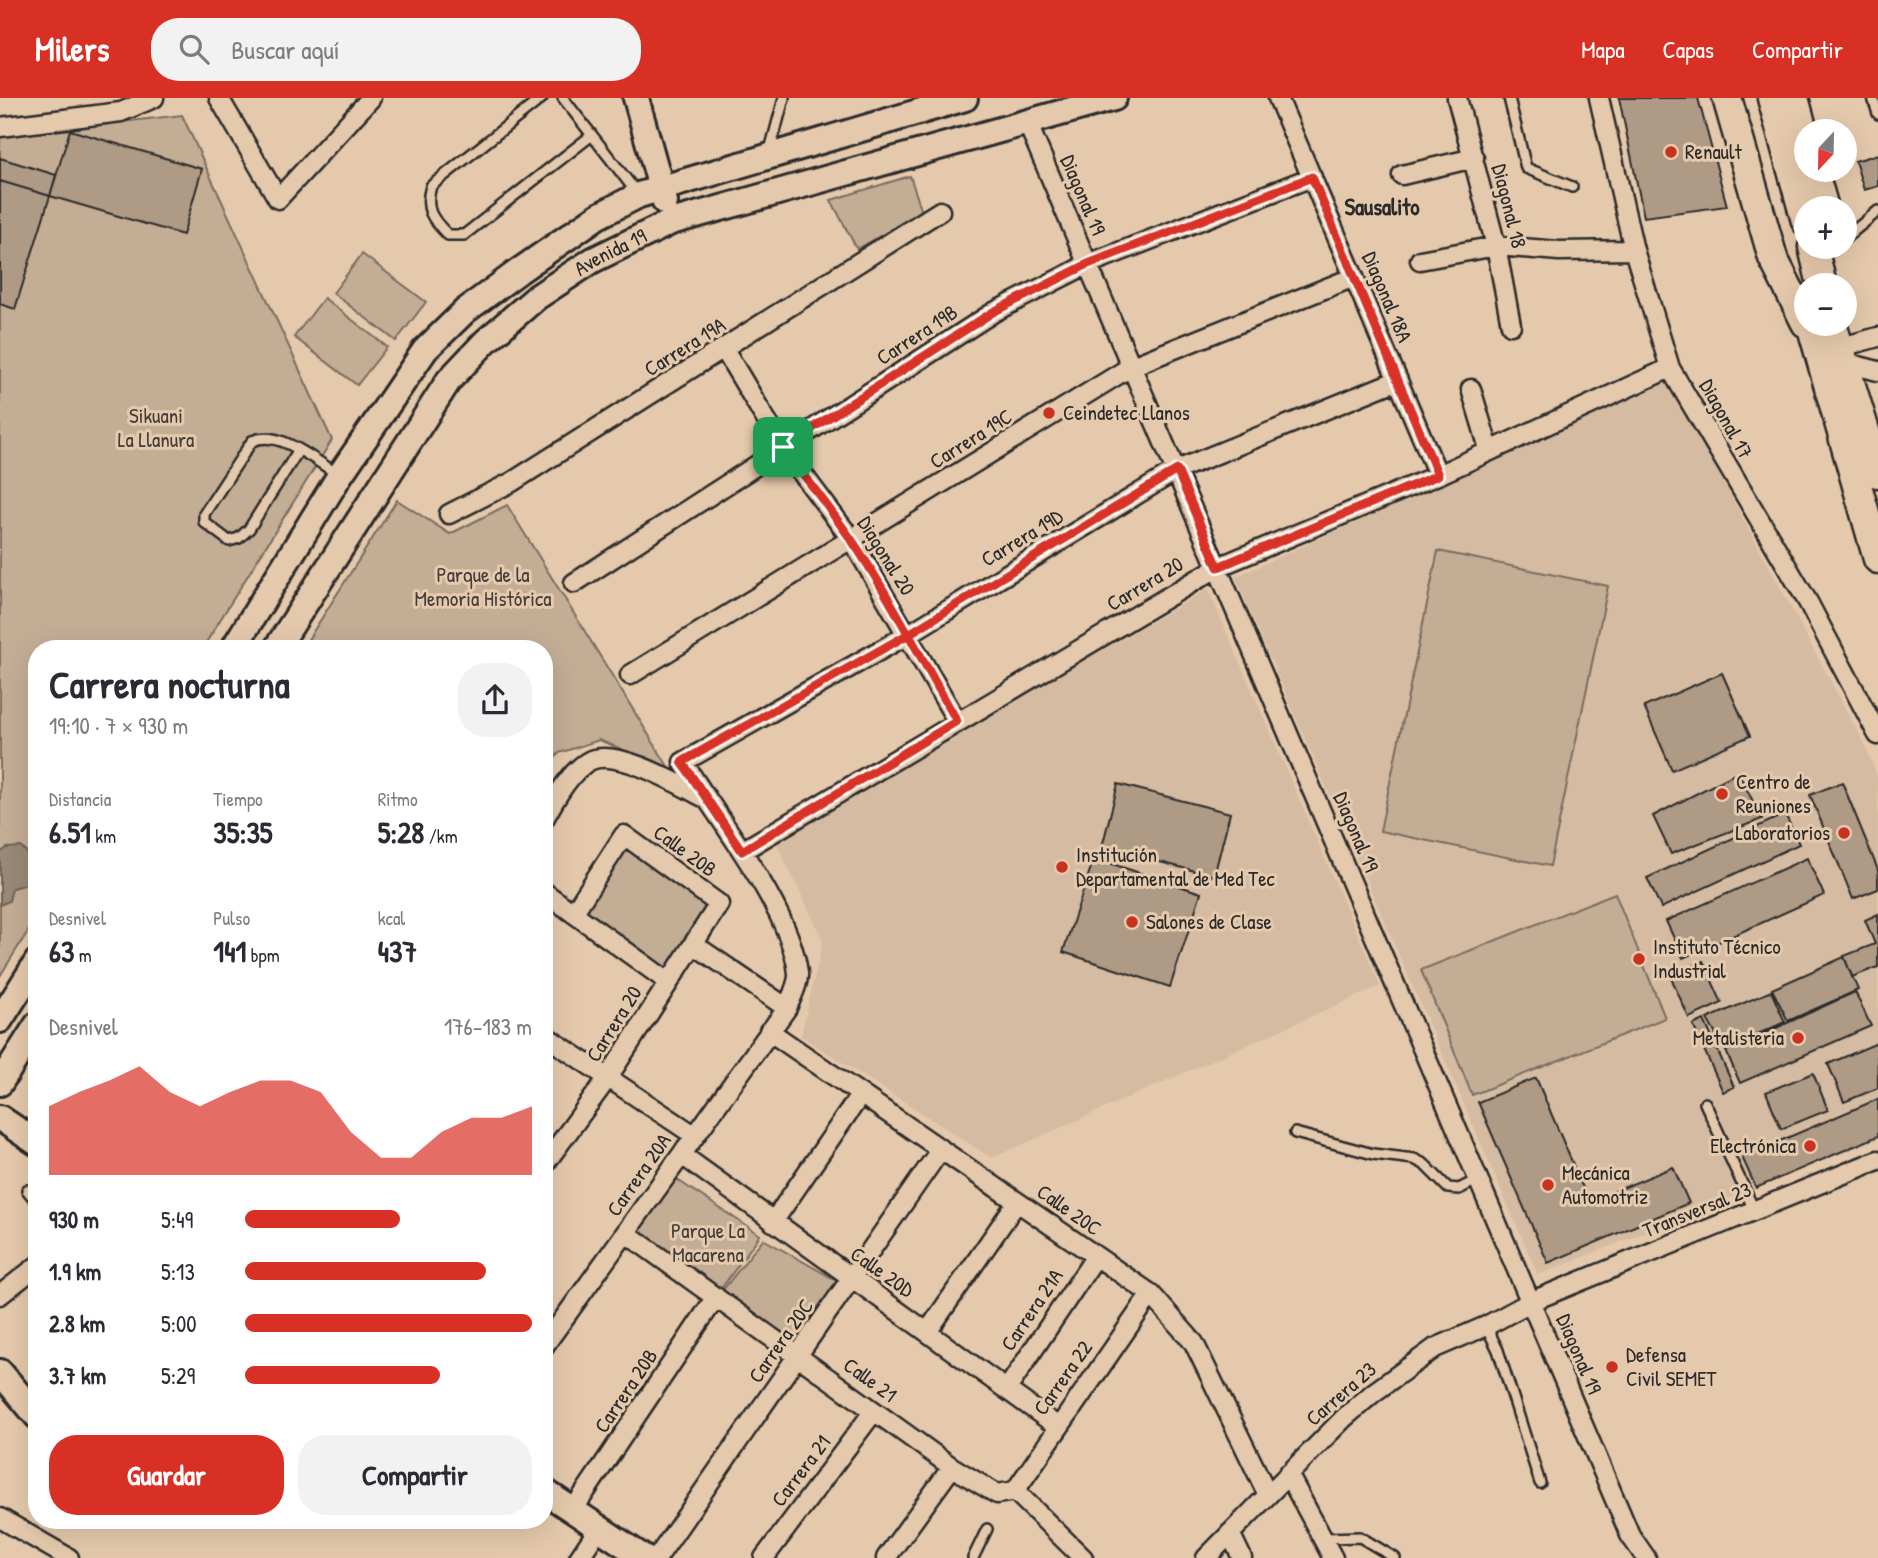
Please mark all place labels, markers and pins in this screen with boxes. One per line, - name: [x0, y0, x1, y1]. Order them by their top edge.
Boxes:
- place label: Renault: [1685, 137, 1743, 166]
- marker: Renault: [1663, 144, 1679, 160]
- place label: Ceindetec Llanos: [1063, 398, 1190, 427]
- marker: Ceindetec Llanos: [1041, 405, 1057, 421]
- pin: [753, 417, 813, 477]
- place label: Centro de Reuniones: [1736, 767, 1811, 820]
- marker: Centro de Reuniones: [1714, 786, 1730, 802]
- place label: Laboratorios: [1736, 818, 1830, 847]
- marker: Laboratorios: [1836, 825, 1852, 841]
- place label: Institución Departamental de Med Tec: [1076, 840, 1276, 893]
- marker: Institución Departamental de Med Tec: [1054, 859, 1070, 875]
- place label: Salones de Clase: [1146, 907, 1272, 936]
- marker: Salones de Clase: [1124, 914, 1140, 930]
- place label: Instituto Técnico Industrial: [1653, 932, 1781, 985]
- marker: Instituto Técnico Industrial: [1631, 951, 1647, 967]
- place label: Metalisteria: [1693, 1023, 1784, 1052]
- marker: Metalisteria: [1790, 1030, 1806, 1046]
- place label: Electrónica: [1710, 1131, 1796, 1160]
- marker: Electrónica: [1802, 1138, 1818, 1154]
- place label: Mecánica Automotriz: [1562, 1158, 1648, 1211]
- marker: Mecánica Automotriz: [1540, 1177, 1556, 1193]
- place label: Defensa Civil SEMET: [1626, 1340, 1717, 1393]
- marker: Defensa Civil SEMET: [1604, 1359, 1620, 1375]

